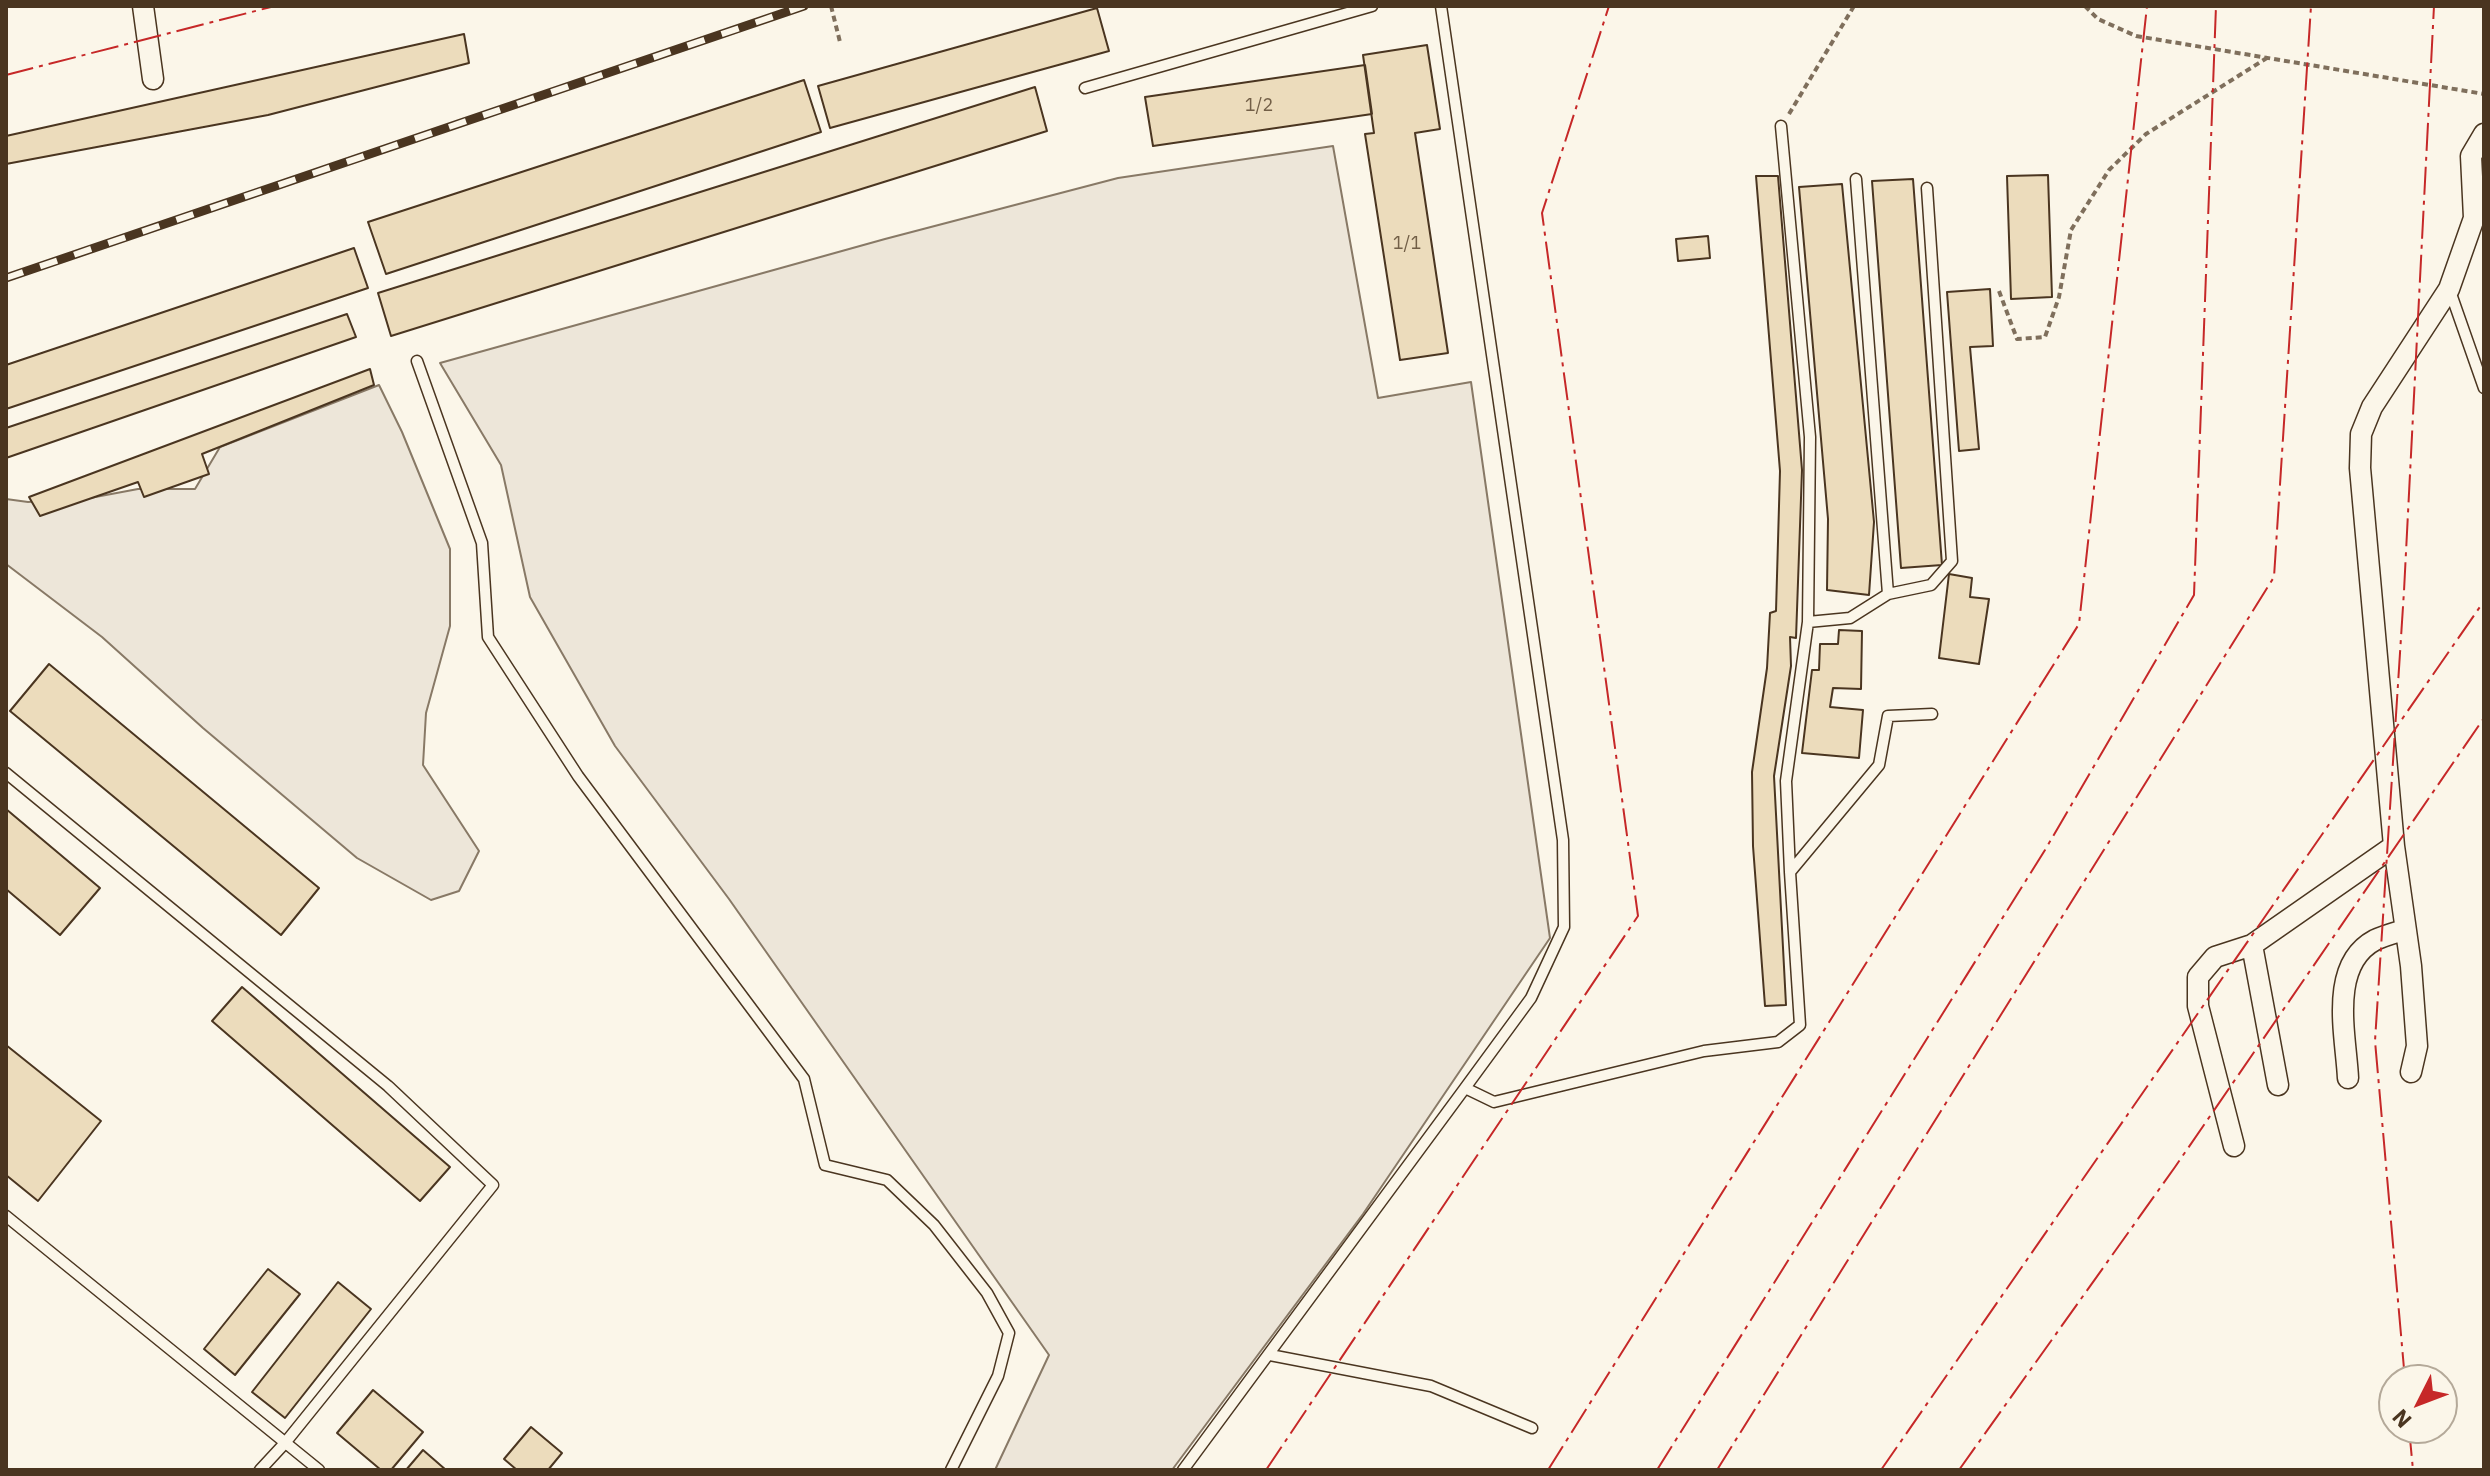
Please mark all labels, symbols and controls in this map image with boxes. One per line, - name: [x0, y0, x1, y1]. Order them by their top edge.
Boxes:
- house number: 1/2: [1245, 95, 1273, 117]
- house number: 1/1: [1393, 233, 1421, 255]
- north arrow: [2378, 1364, 2458, 1444]
- text: N: [2385, 1403, 2417, 1435]

